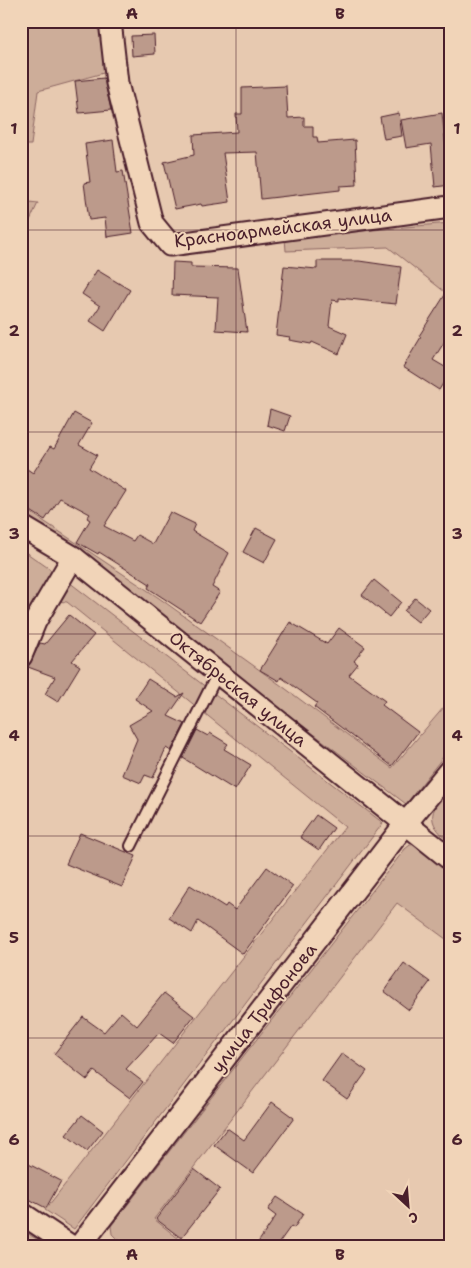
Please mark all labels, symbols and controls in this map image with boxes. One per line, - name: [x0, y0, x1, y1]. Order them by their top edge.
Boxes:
- text: A: [126, 3, 138, 24]
- text: B: [335, 3, 345, 24]
- text: 1: [10, 118, 18, 139]
- text: 1: [453, 118, 461, 139]
- street label: Красноармейская улица: [173, 203, 393, 253]
- text: 2: [8, 320, 20, 341]
- text: 2: [451, 320, 463, 341]
- text: 3: [8, 523, 20, 544]
- text: 3: [451, 523, 463, 544]
- street label: Октябрьская улица: [164, 626, 312, 752]
- text: 4: [8, 725, 20, 746]
- text: 4: [451, 725, 463, 746]
- text: 5: [9, 927, 19, 948]
- text: 5: [452, 927, 462, 948]
- street label: улица Трифонова: [206, 938, 322, 1078]
- text: 6: [8, 1129, 20, 1150]
- text: 6: [451, 1129, 463, 1150]
- north arrow: [384, 1180, 434, 1230]
- text: С: [406, 1208, 422, 1228]
- text: A: [126, 1244, 138, 1265]
- text: B: [335, 1244, 345, 1265]

